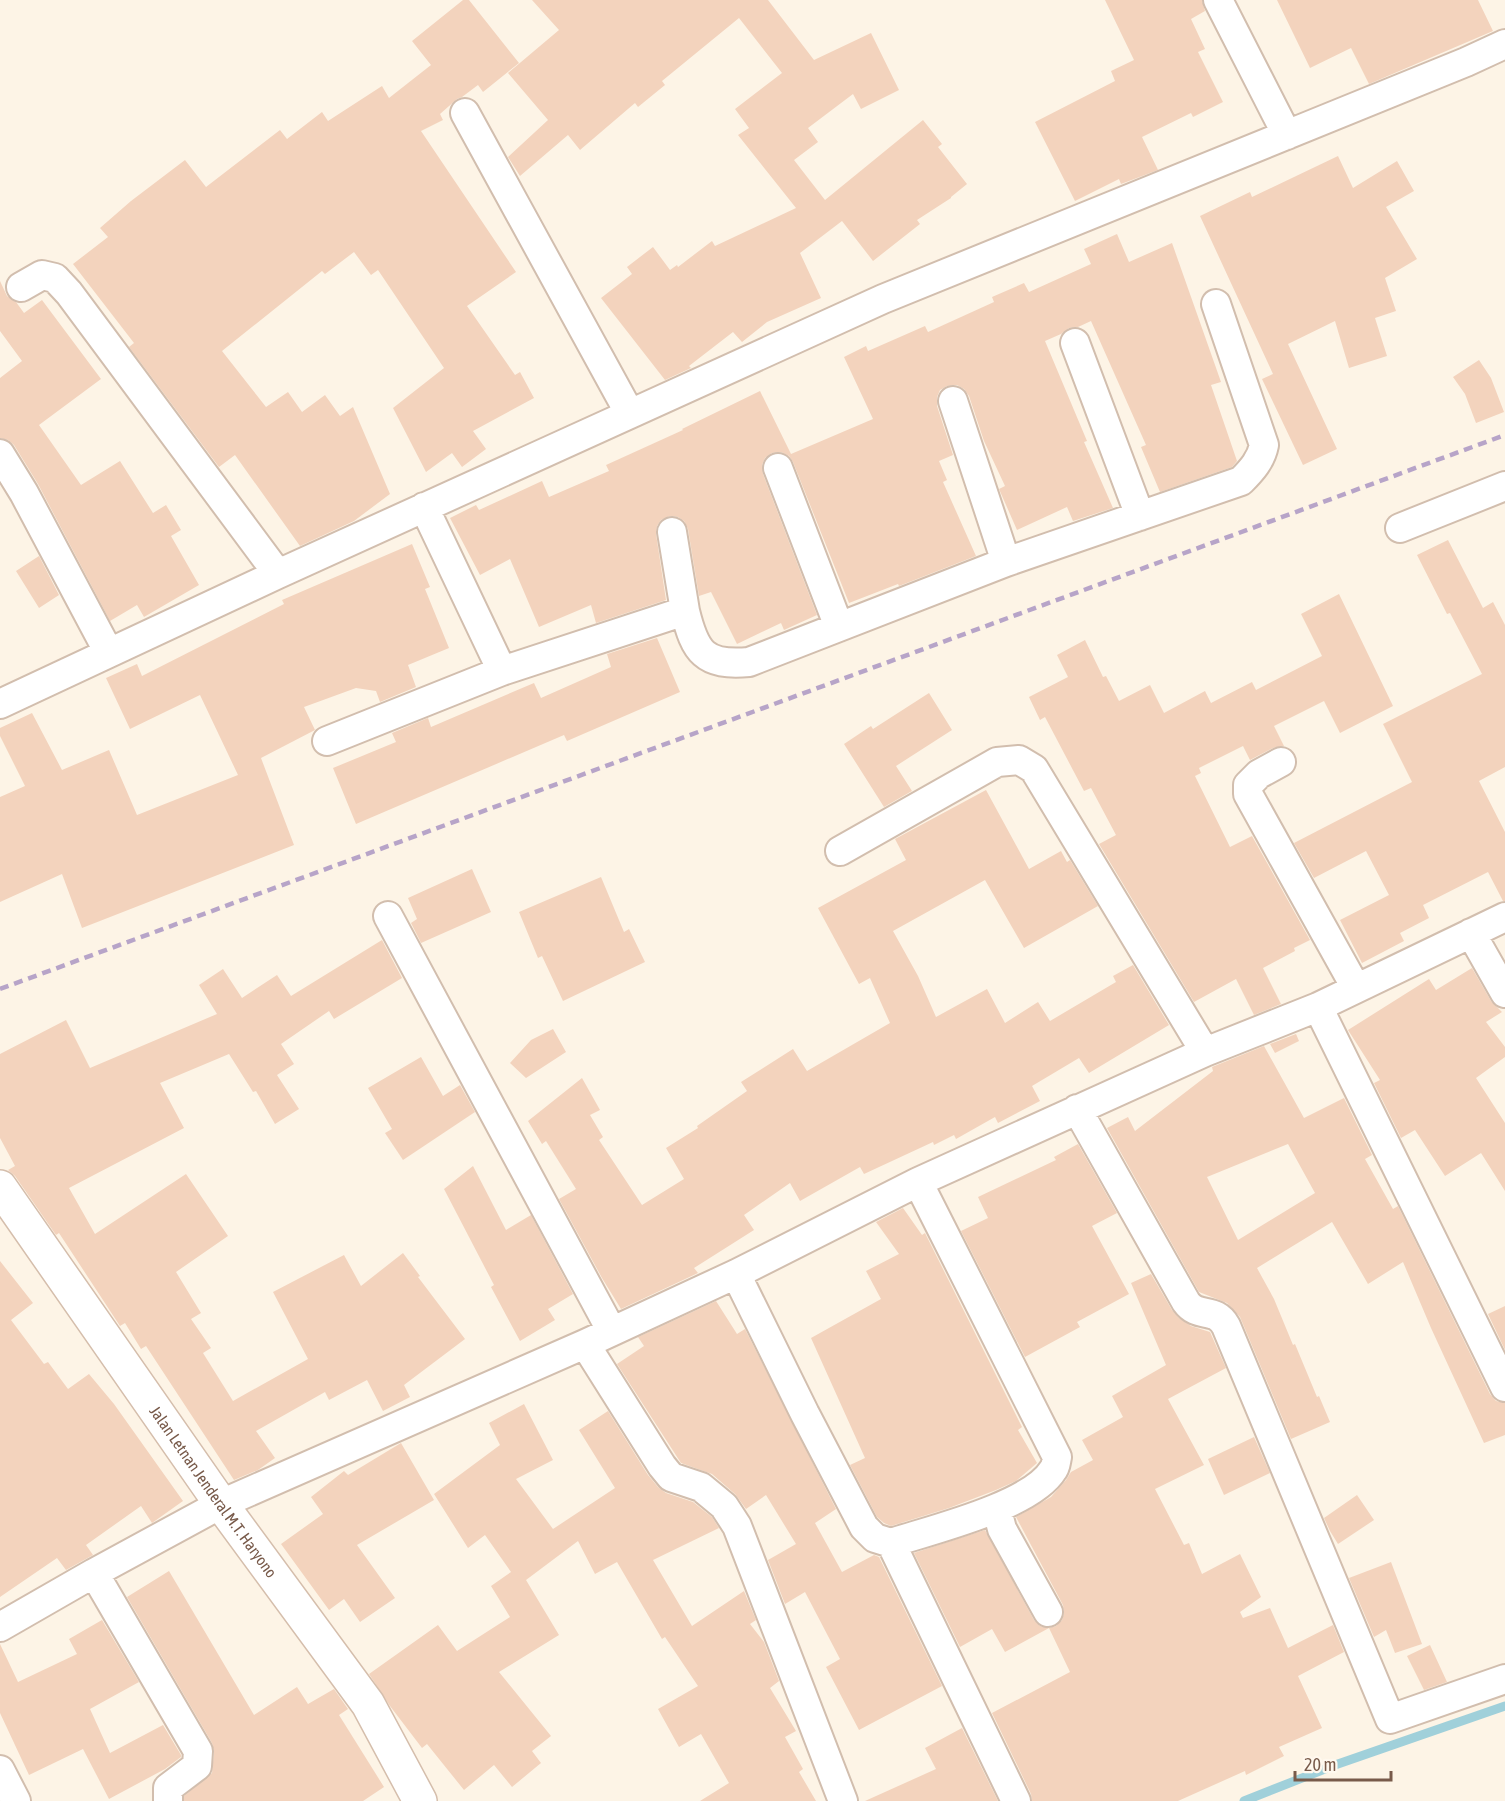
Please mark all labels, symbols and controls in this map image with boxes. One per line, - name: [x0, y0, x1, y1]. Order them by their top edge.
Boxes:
- street label: Jalan Letnan Jenderal M.T. Haryono: [146, 1402, 281, 1581]
- scale bar: [1295, 1744, 1391, 1782]
- text: 20 m: [1304, 1754, 1336, 1775]

